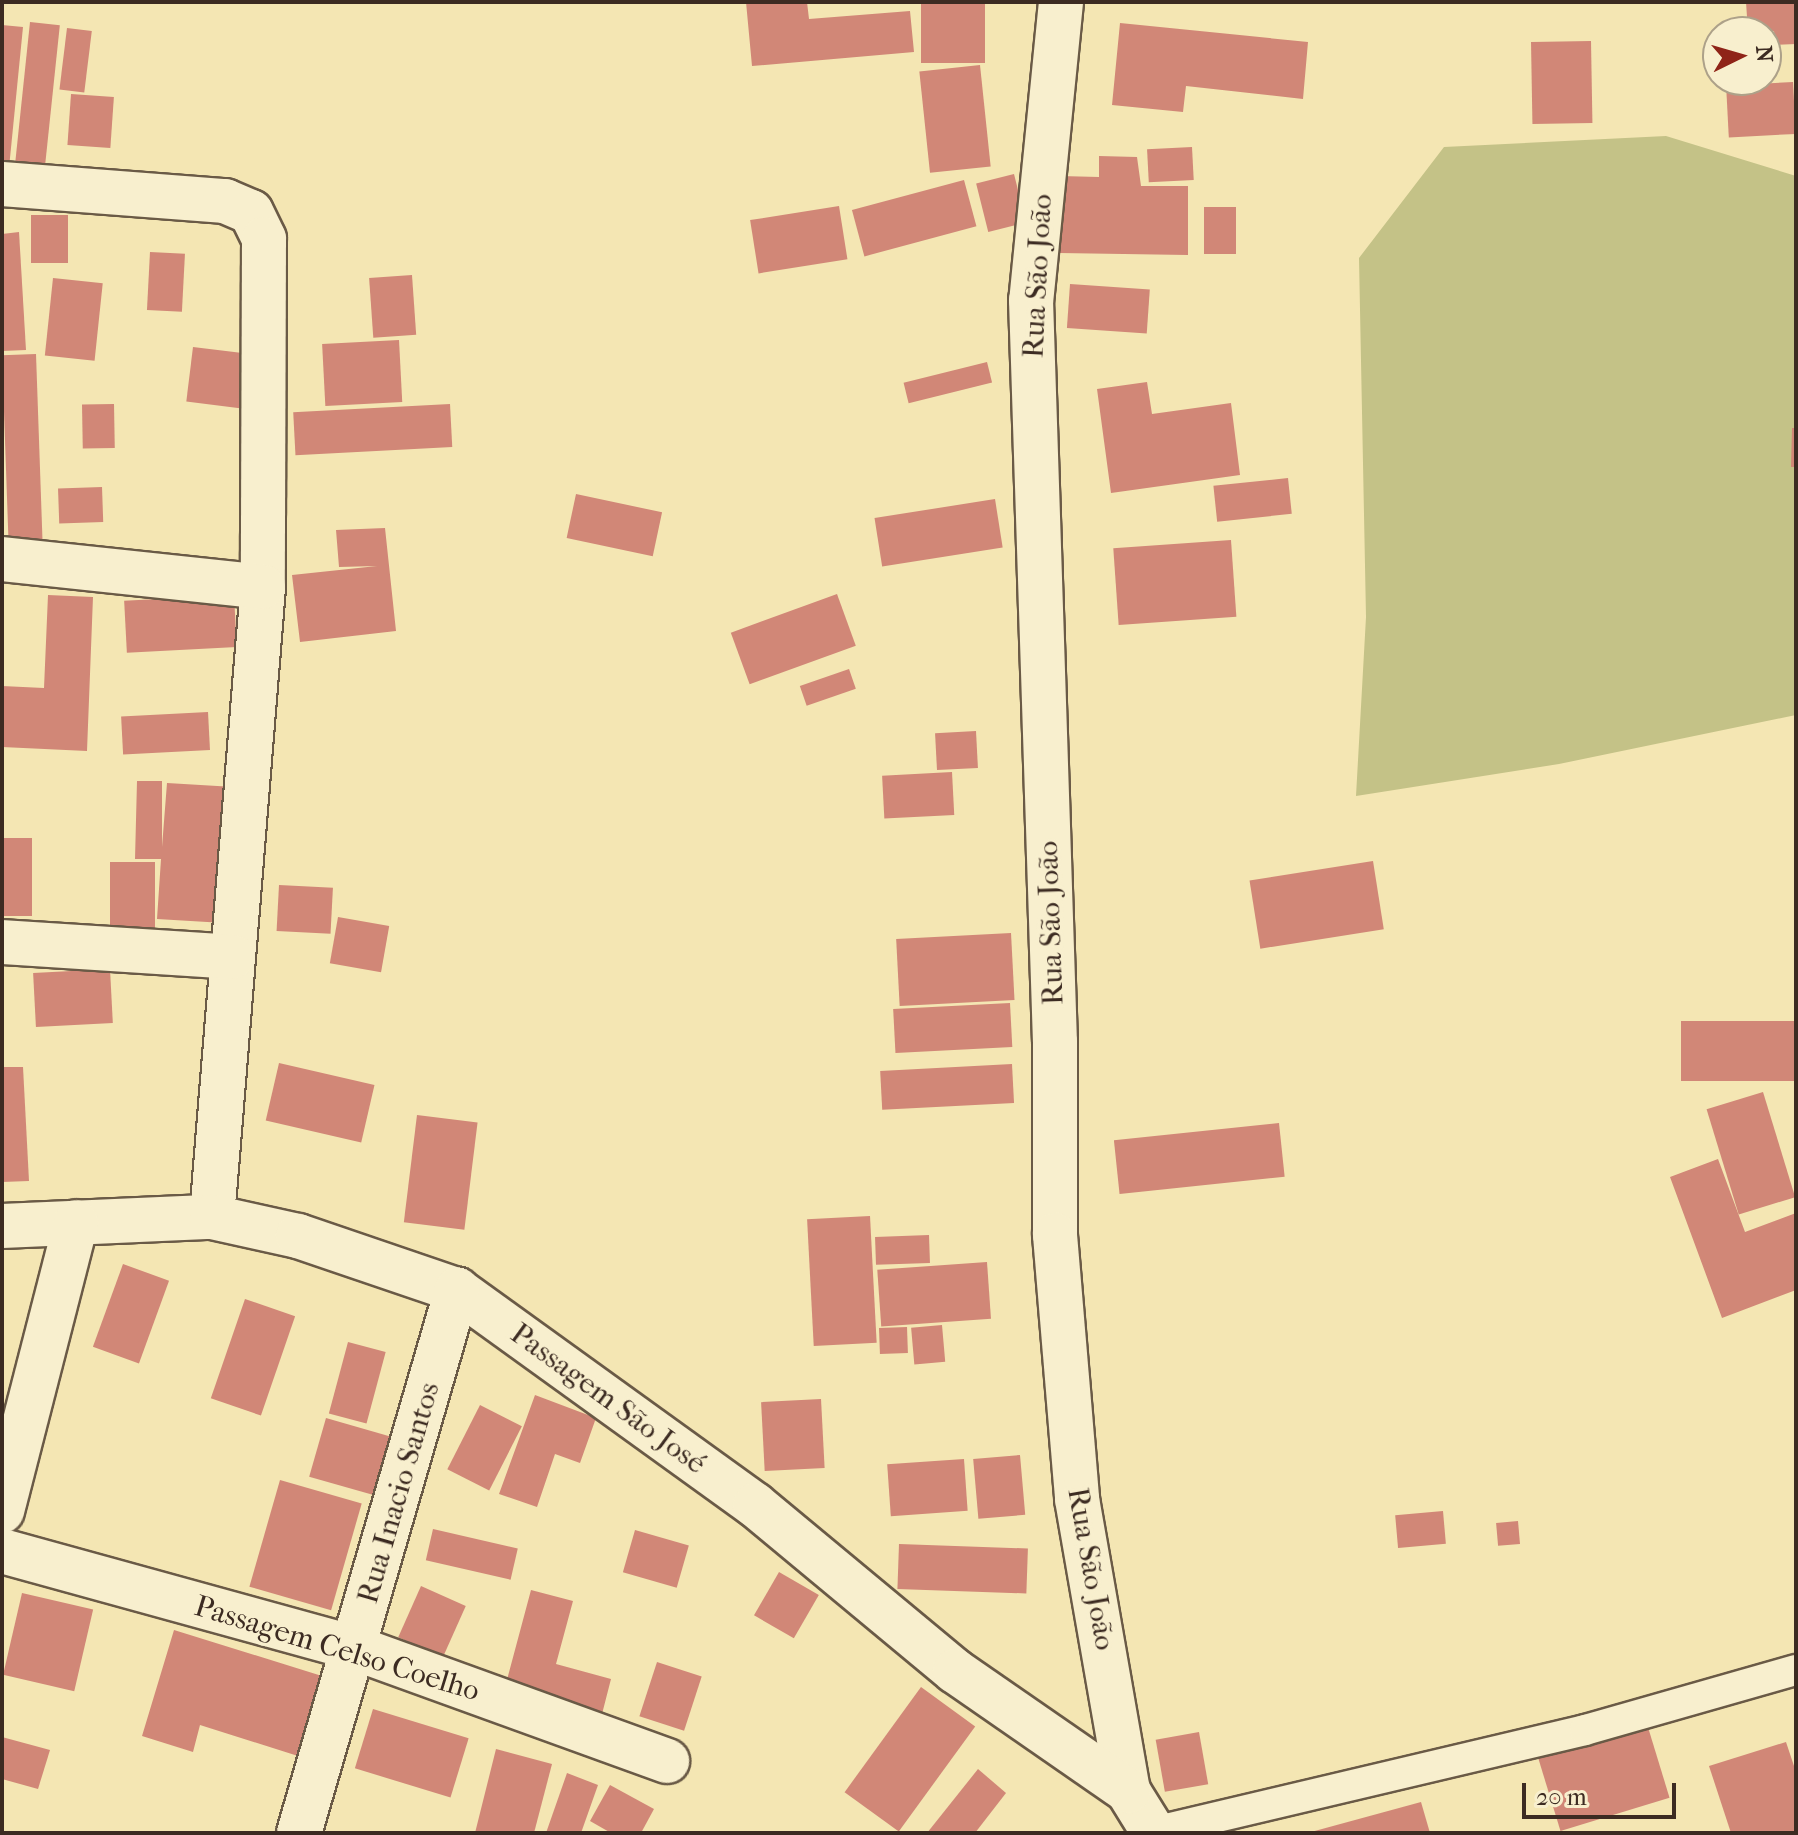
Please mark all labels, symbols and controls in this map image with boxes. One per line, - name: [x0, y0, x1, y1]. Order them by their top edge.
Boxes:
- north arrow: [1702, 16, 1782, 96]
- text: N: [1750, 45, 1778, 64]
- street label: Rua São João: [1016, 193, 1060, 359]
- street label: Rua São João: [1030, 840, 1072, 1006]
- street label: Passagem São José: [503, 1316, 713, 1482]
- street label: Rua Inacio Santos: [350, 1378, 448, 1608]
- street label: Rua São João: [1059, 1485, 1123, 1653]
- street label: Passagem Celso Coelho: [190, 1588, 484, 1710]
- scale bar: [1526, 1767, 1680, 1817]
- text: 20 m: [1536, 1783, 1587, 1811]

